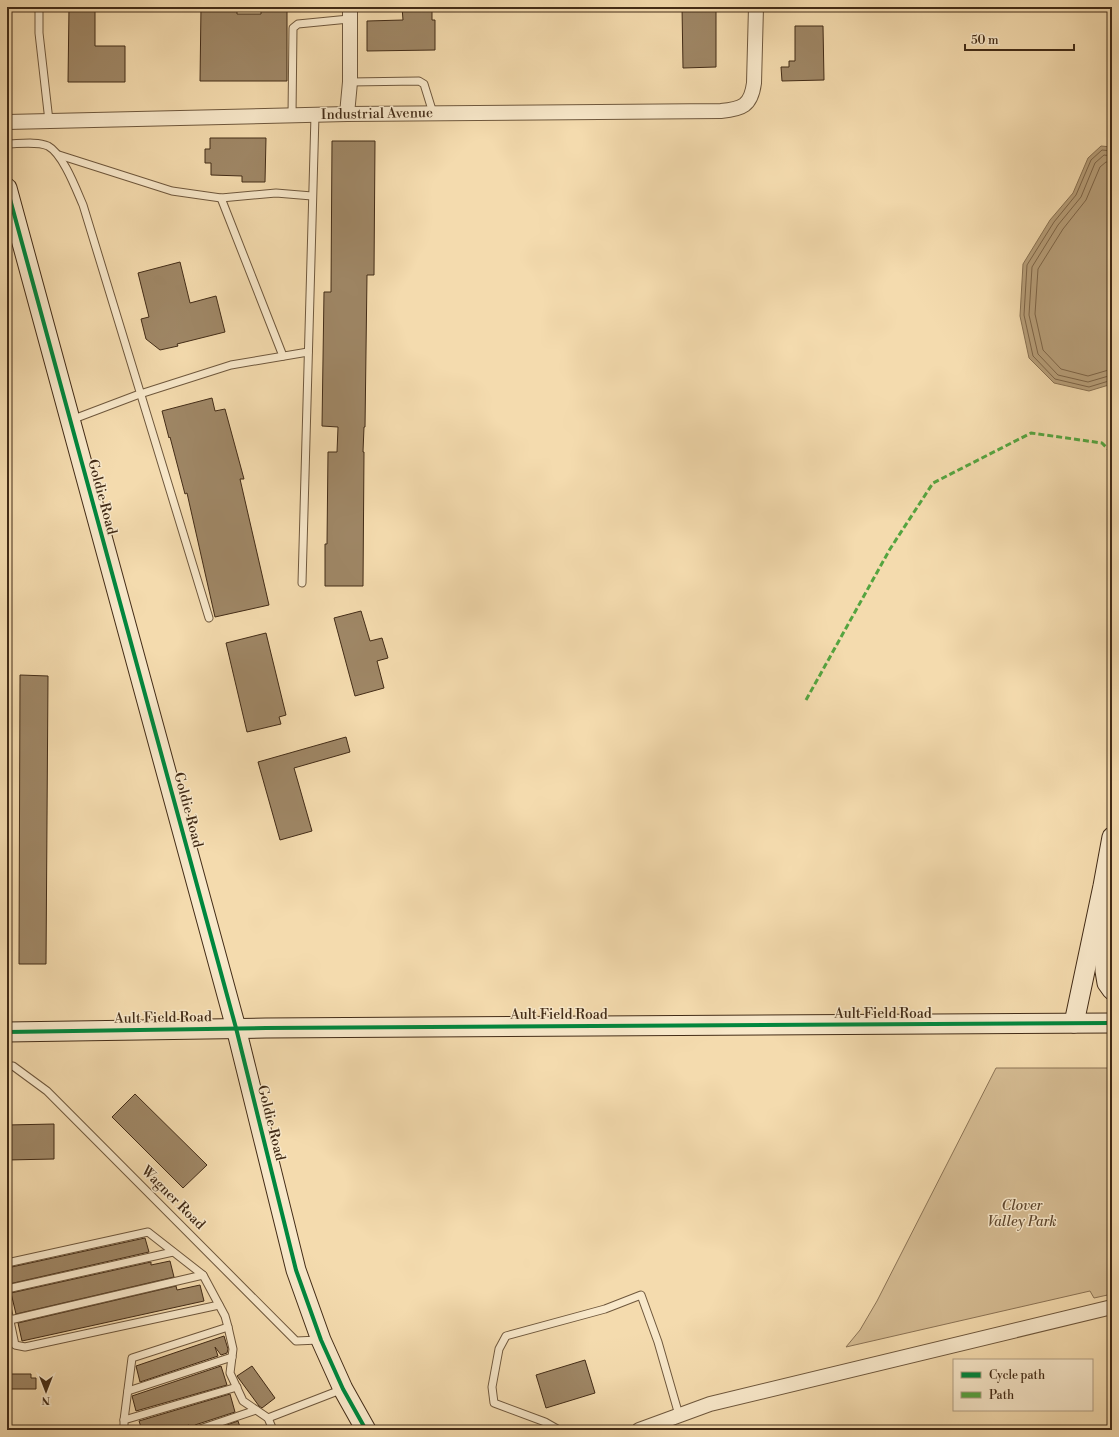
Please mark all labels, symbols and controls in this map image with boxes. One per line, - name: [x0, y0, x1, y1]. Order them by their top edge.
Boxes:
- scale bar: [965, 26, 1074, 52]
- text: 50 m: [971, 33, 999, 48]
- street label: Industrial Avenue: [321, 104, 433, 124]
- street label: Goldie Road: [83, 457, 121, 537]
- street label: Goldie Road: [169, 770, 207, 850]
- street label: Ault Field Road: [833, 1005, 932, 1023]
- street label: Ault Field Road: [509, 1006, 608, 1024]
- street label: Ault Field Road: [113, 1008, 212, 1028]
- street label: Goldie Road: [253, 1083, 289, 1163]
- street label: Wagner Road: [137, 1162, 209, 1234]
- park label: Clover Valley Park: [987, 1197, 1057, 1231]
- legend: [953, 1359, 1093, 1411]
- text: Cycle path: [989, 1368, 1045, 1383]
- north arrow: [26, 1371, 66, 1411]
- text: Path: [989, 1388, 1014, 1403]
- text: N: [41, 1393, 50, 1407]

